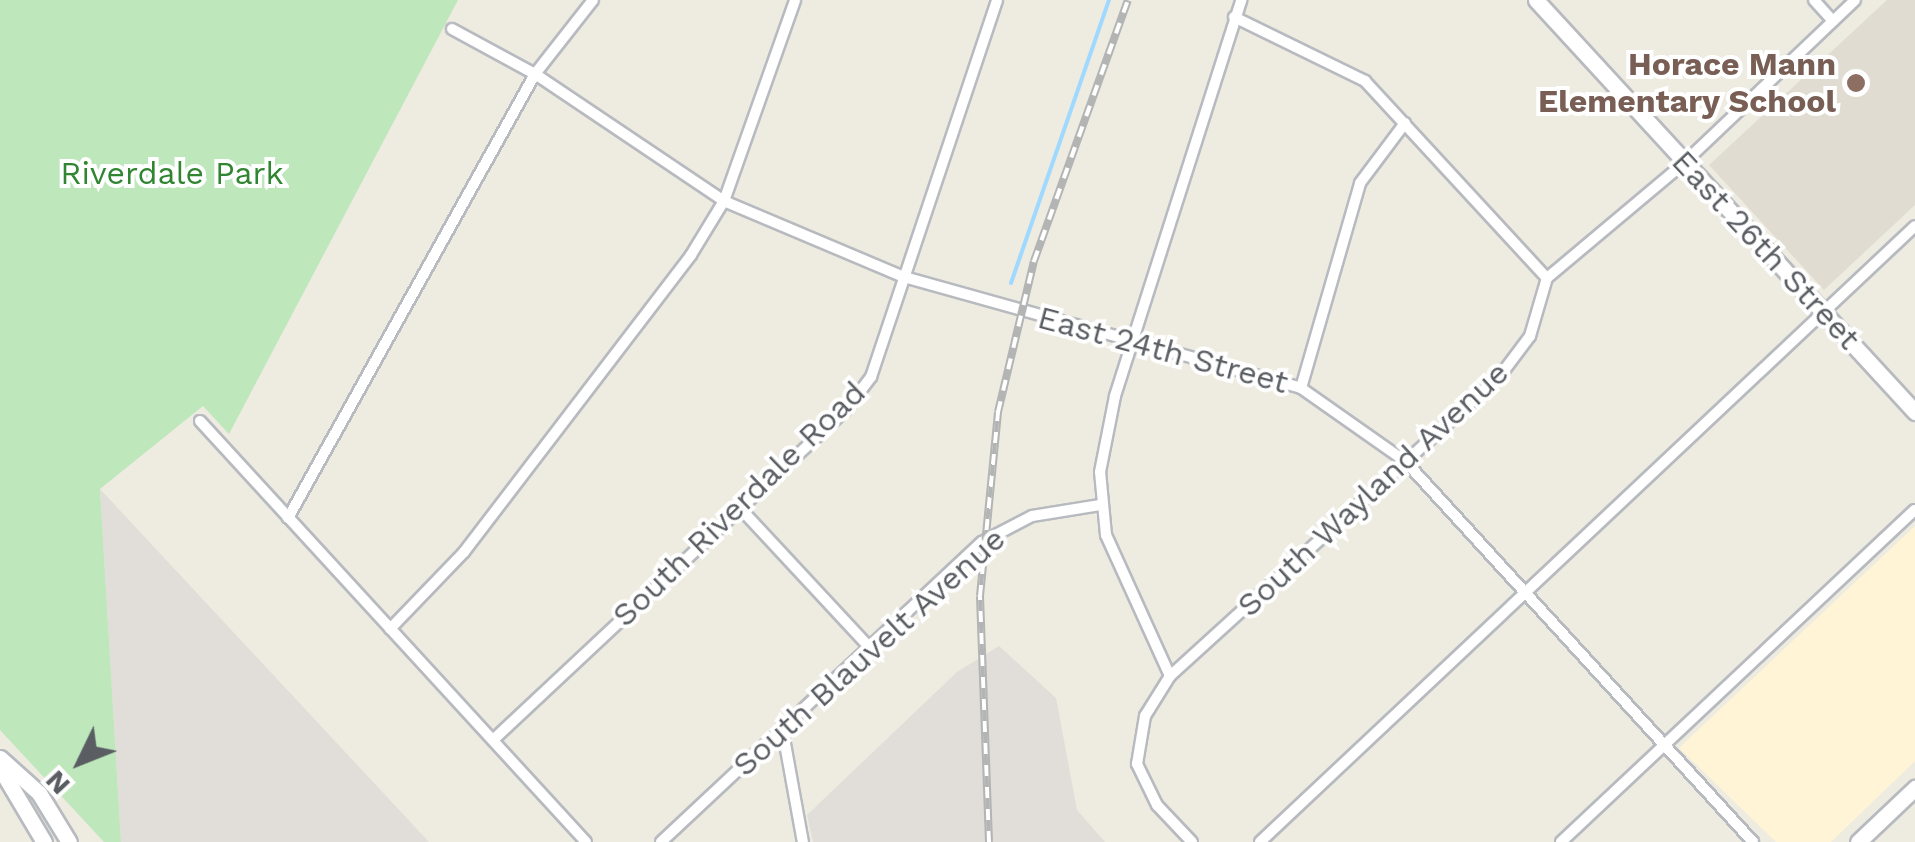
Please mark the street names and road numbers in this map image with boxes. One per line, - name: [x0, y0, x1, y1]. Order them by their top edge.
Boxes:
- street label: East 26th Street: [1664, 142, 1868, 358]
- street label: East 24th Street: [1034, 298, 1292, 402]
- street label: South Wayland Avenue: [1229, 353, 1517, 625]
- street label: South Riverdale Road: [605, 373, 873, 635]
- street label: South Blauvelt Avenue: [725, 519, 1013, 785]

